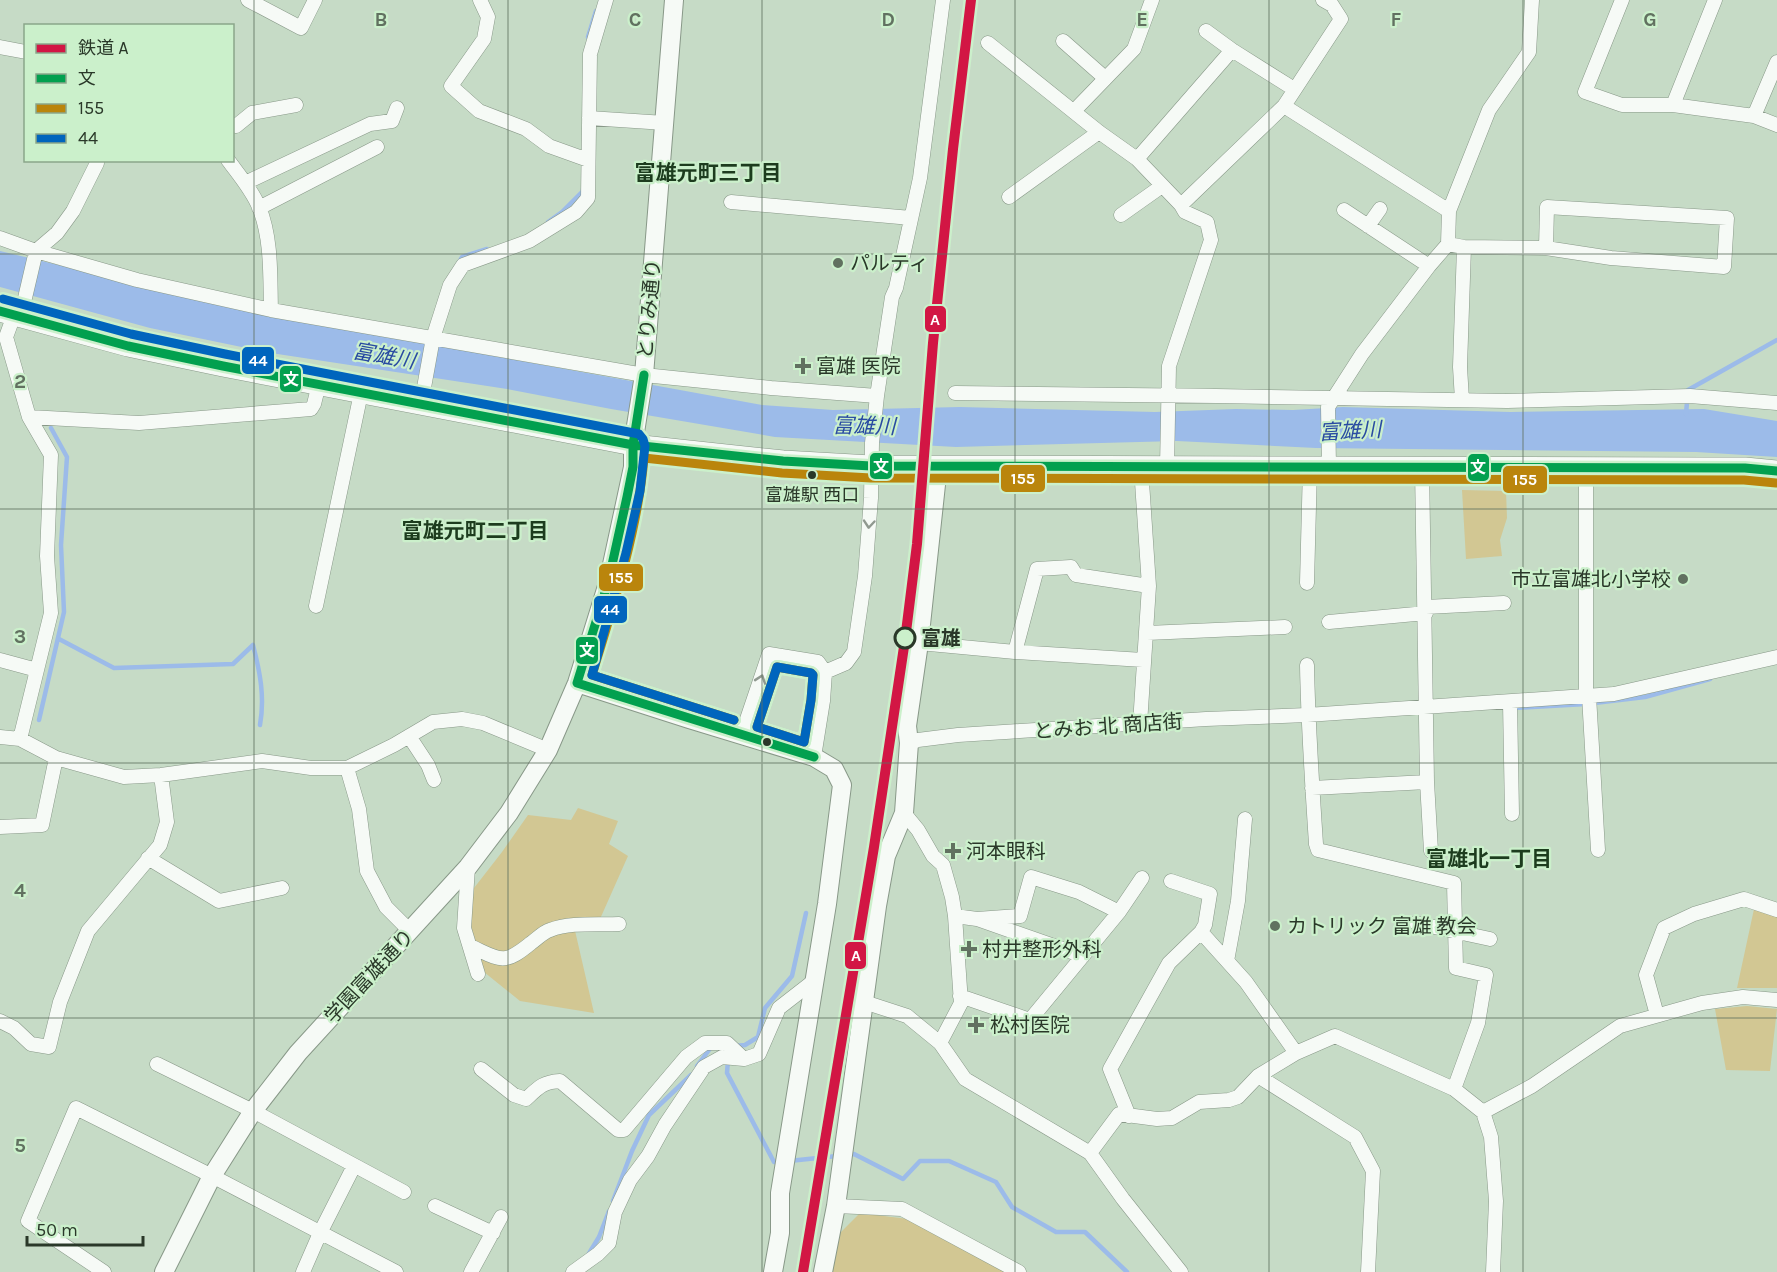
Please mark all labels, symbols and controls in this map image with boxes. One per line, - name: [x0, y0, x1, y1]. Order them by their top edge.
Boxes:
- text: B: [375, 8, 387, 31]
- text: C: [629, 8, 641, 31]
- text: D: [881, 8, 895, 31]
- text: E: [1136, 8, 1148, 31]
- text: F: [1391, 8, 1402, 31]
- text: G: [1643, 8, 1657, 31]
- legend: [24, 24, 234, 162]
- text: 鉄道 A: [78, 37, 129, 59]
- text: 文: [78, 67, 96, 89]
- text: 155: [78, 97, 104, 119]
- text: 44: [78, 127, 98, 149]
- district label: 富雄元町三丁目: [635, 161, 782, 185]
- place label: パルティ: [850, 252, 929, 275]
- marker: パルティ: [831, 256, 845, 270]
- street label: とりみ通り: [634, 258, 665, 360]
- line badge: A: [924, 305, 947, 333]
- text: A: [930, 310, 940, 329]
- water label: 富雄川: [351, 339, 419, 374]
- line badge: 44: [241, 346, 275, 375]
- text: 44: [248, 351, 268, 370]
- place label: 富雄 医院: [816, 355, 901, 378]
- marker: 富雄 医院: [794, 357, 812, 375]
- line badge: 文: [279, 365, 302, 393]
- text: 2: [14, 370, 26, 393]
- text: 文: [283, 370, 299, 389]
- water label: 富雄川: [832, 413, 898, 439]
- water label: 富雄川: [1318, 417, 1384, 445]
- line badge: 文: [869, 452, 893, 480]
- line badge: 文: [1467, 453, 1490, 482]
- text: 文: [873, 457, 889, 476]
- text: 文: [1470, 458, 1486, 477]
- line badge: 155: [1000, 464, 1046, 493]
- line badge: 155: [1502, 465, 1548, 494]
- marker: 富雄駅 西口: [806, 469, 818, 481]
- text: 155: [1011, 469, 1035, 488]
- text: 155: [1513, 470, 1537, 489]
- place label: 富雄駅 西口: [765, 484, 859, 506]
- district label: 富雄元町二丁目: [402, 519, 549, 543]
- one-way arrow: [863, 520, 876, 529]
- line badge: 155: [598, 563, 644, 592]
- text: 155: [609, 568, 633, 587]
- place label: 市立富雄北小学校: [1511, 568, 1671, 591]
- marker: 市立富雄北小学校: [1676, 572, 1690, 586]
- line badge: 44: [593, 595, 628, 624]
- text: 44: [600, 600, 620, 619]
- text: 3: [14, 625, 26, 648]
- marker: 富雄: [894, 627, 916, 649]
- place label: 富雄: [921, 627, 961, 650]
- line badge: 文: [575, 636, 599, 665]
- text: 文: [579, 641, 595, 660]
- one-way arrow: [753, 674, 766, 684]
- street label: とみお 北 商店街: [1033, 710, 1183, 743]
- unlabelled marker: [761, 736, 773, 748]
- place label: 河本眼科: [966, 840, 1046, 863]
- marker: 河本眼科: [944, 842, 962, 860]
- district label: 富雄北一丁目: [1426, 847, 1552, 871]
- text: 4: [14, 879, 26, 902]
- place label: カトリック 富雄 教会: [1287, 915, 1477, 938]
- marker: カトリック 富雄 教会: [1268, 919, 1282, 933]
- street label: 学園富雄通り: [320, 925, 419, 1028]
- place label: 村井整形外科: [982, 938, 1102, 961]
- marker: 村井整形外科: [960, 940, 978, 958]
- line badge: A: [844, 941, 867, 970]
- text: A: [851, 946, 861, 965]
- place label: 松村医院: [990, 1014, 1070, 1037]
- marker: 松村医院: [967, 1016, 985, 1034]
- text: 5: [14, 1134, 26, 1157]
- scale bar: [27, 1209, 142, 1247]
- text: 50 m: [36, 1219, 78, 1241]

